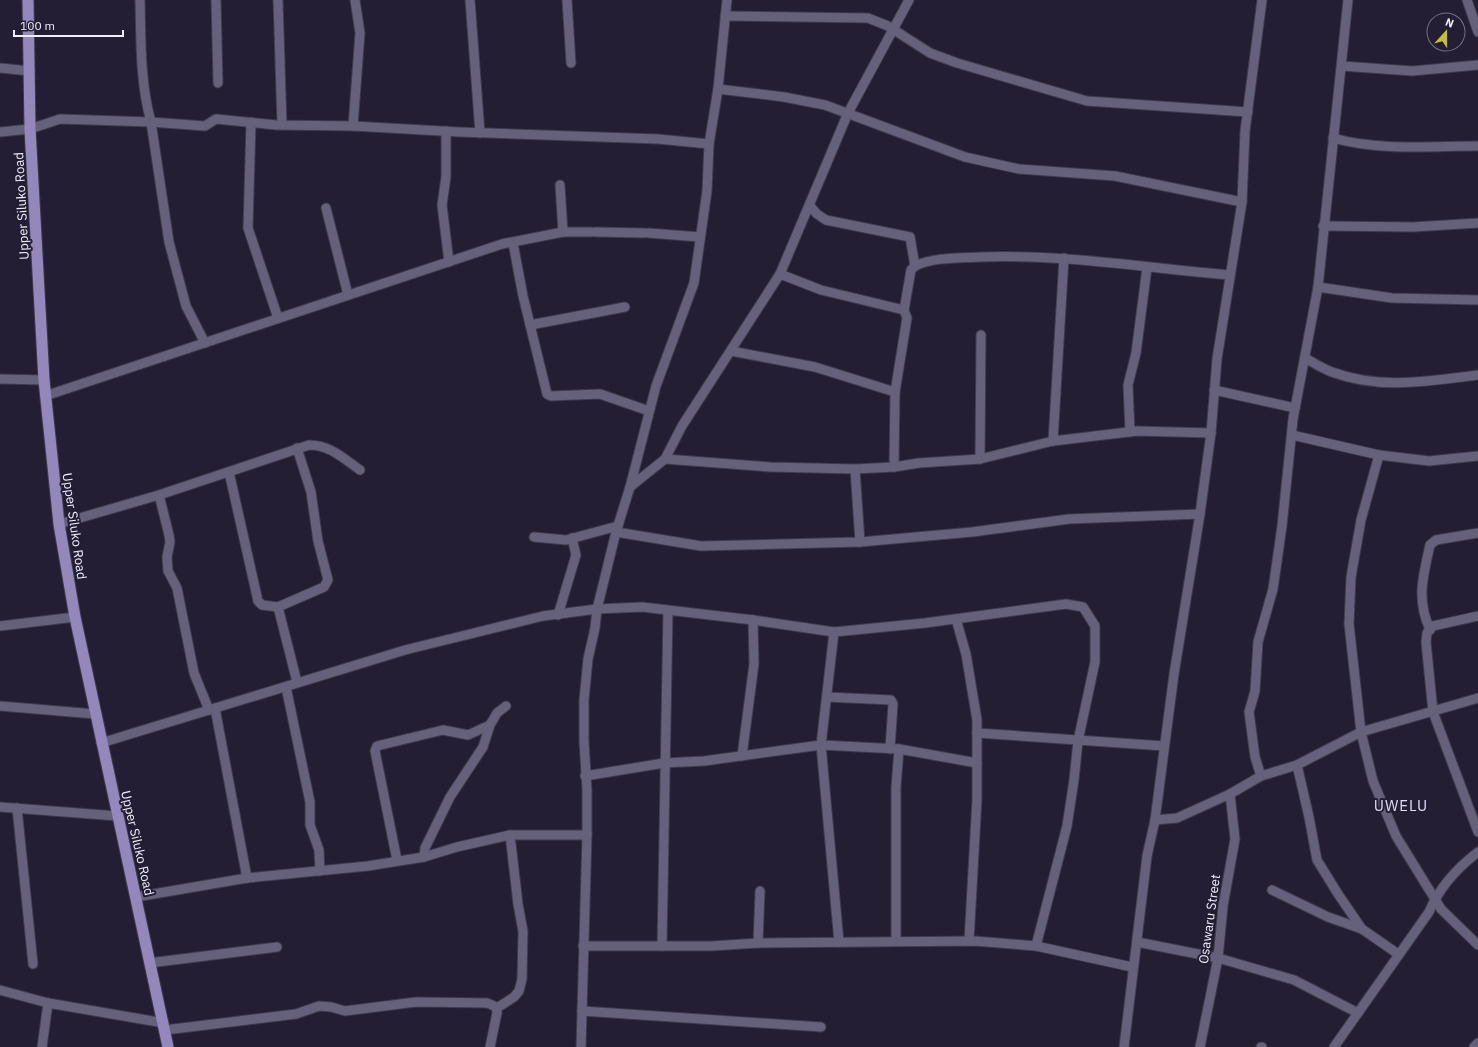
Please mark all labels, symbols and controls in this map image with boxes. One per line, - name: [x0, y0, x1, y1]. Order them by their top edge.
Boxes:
- scale bar: [14, 12, 123, 38]
- north arrow: [1426, 12, 1466, 52]
- text: N: [1443, 15, 1456, 31]
- text: 100 m: [20, 18, 55, 33]
- street label: Upper Siluko Road: [10, 152, 33, 260]
- street label: Upper Siluko Road: [59, 472, 90, 580]
- street label: Upper Siluko Road: [117, 789, 158, 897]
- district label: UWELU: [1374, 796, 1428, 815]
- street label: Osawaru Street: [1195, 873, 1224, 965]

